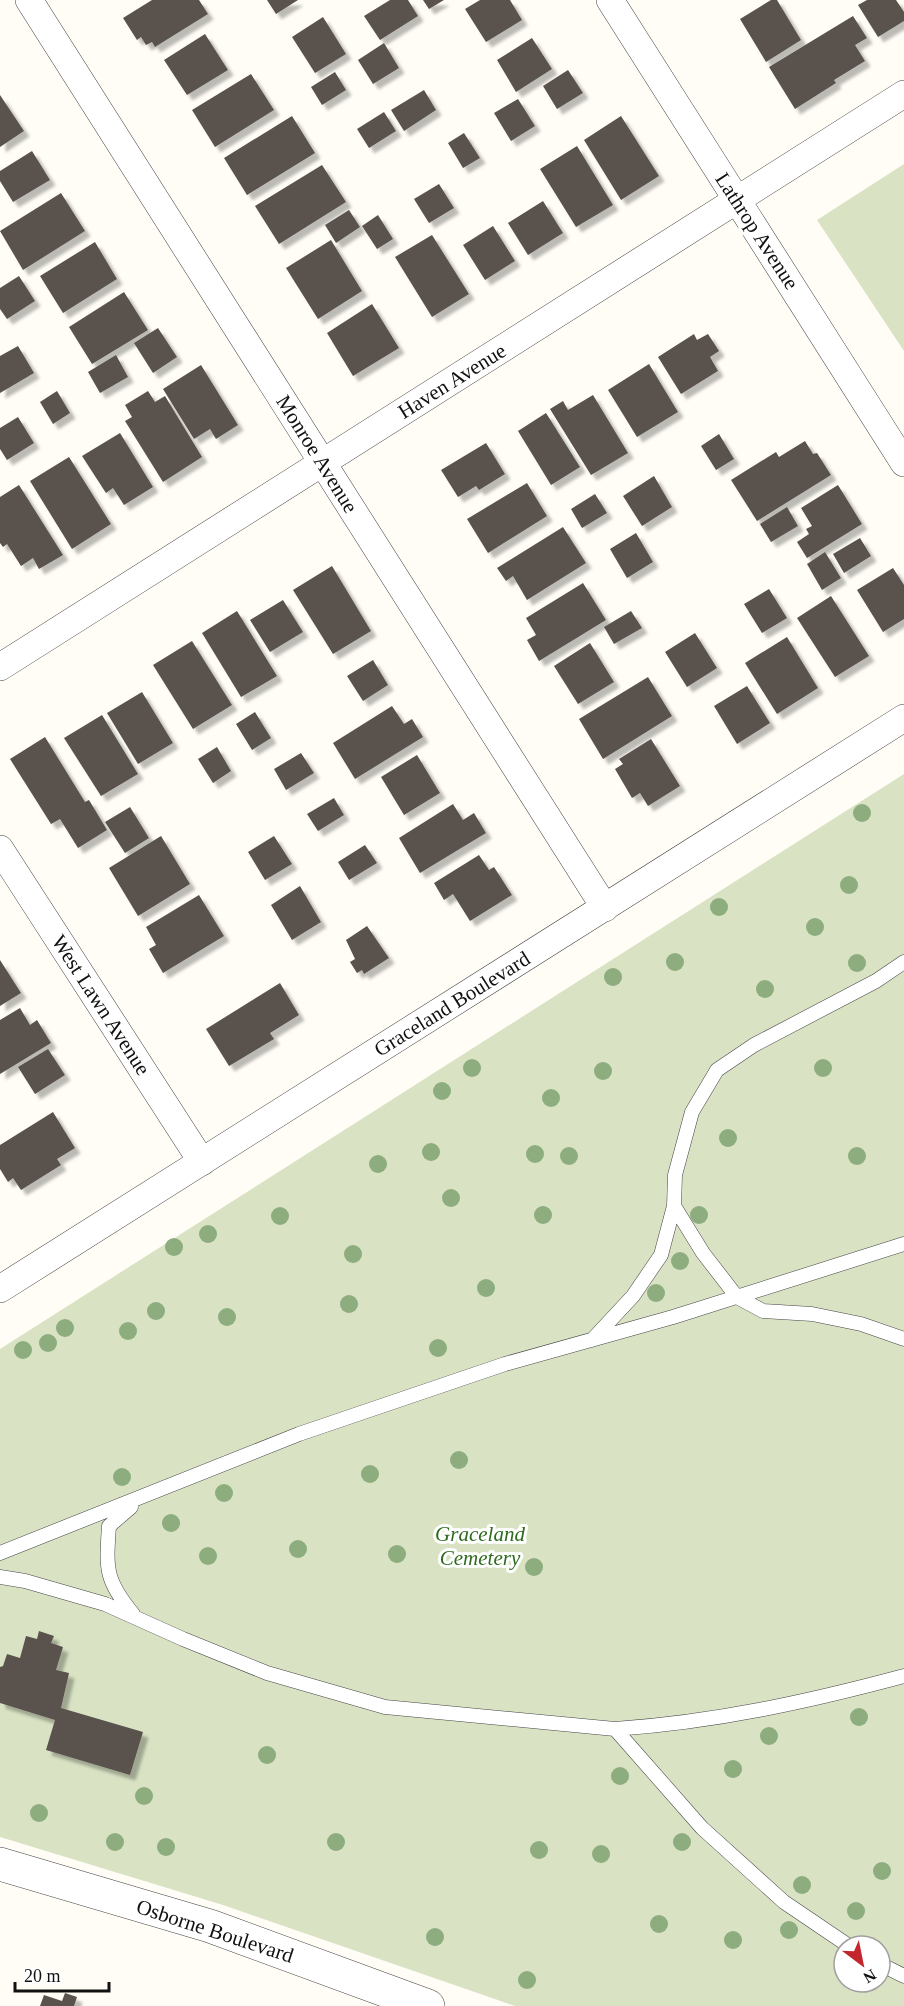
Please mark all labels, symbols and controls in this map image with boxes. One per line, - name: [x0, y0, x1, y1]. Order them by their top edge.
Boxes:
- street label: Lathrop Avenue: [710, 168, 804, 294]
- street label: Haven Avenue: [394, 338, 510, 424]
- street label: Monroe Avenue: [271, 391, 363, 517]
- street label: West Lawn Avenue: [47, 930, 155, 1080]
- street label: Graceland Boulevard: [370, 946, 535, 1062]
- park label: Graceland Cemetery: [435, 1522, 525, 1570]
- street label: Osborne Boulevard: [133, 1894, 297, 1968]
- north arrow: [832, 1934, 892, 1994]
- scale bar: [15, 1955, 110, 1993]
- text: 20 m: [24, 1966, 61, 1986]
- text: N: [860, 1966, 879, 1987]

